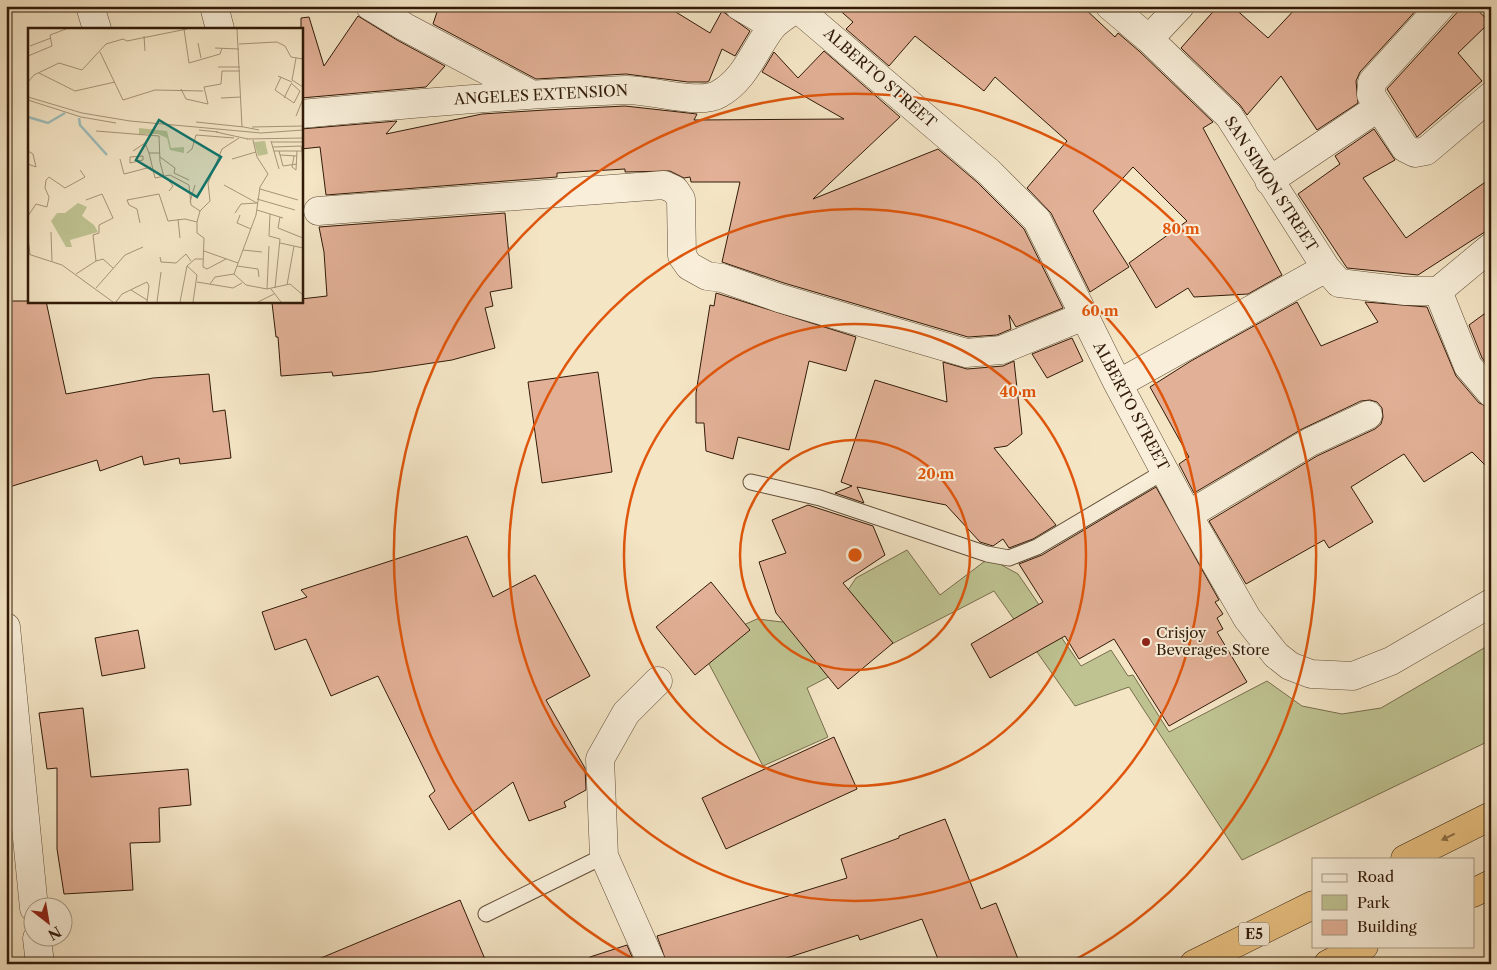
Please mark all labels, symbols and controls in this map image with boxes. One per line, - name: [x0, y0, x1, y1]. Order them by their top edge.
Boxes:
- street label: ALBERTO STREET: [819, 23, 941, 132]
- inset map: [28, 28, 302, 302]
- street label: ANGELES EXTENSION: [452, 80, 628, 109]
- street label: SAN SIMON STREET: [1221, 112, 1323, 256]
- text: 80 m: [1162, 219, 1200, 238]
- text: 60 m: [1081, 301, 1119, 320]
- street label: ALBERTO STREET: [1089, 337, 1174, 474]
- text: 40 m: [999, 382, 1037, 401]
- text: 20 m: [917, 464, 955, 483]
- centre of rings: [846, 546, 864, 564]
- place label: Crisjoy Beverages Store: [1156, 623, 1270, 659]
- marker: Crisjoy Beverages Store: [1140, 636, 1152, 648]
- one-way arrow: [1441, 834, 1455, 842]
- legend: [1312, 858, 1474, 948]
- text: Road: [1357, 867, 1394, 886]
- text: Park: [1357, 893, 1391, 912]
- north arrow: [22, 898, 72, 948]
- text: Building: [1357, 917, 1417, 936]
- text: N: [45, 922, 65, 944]
- road number: E5: [1239, 922, 1269, 946]

